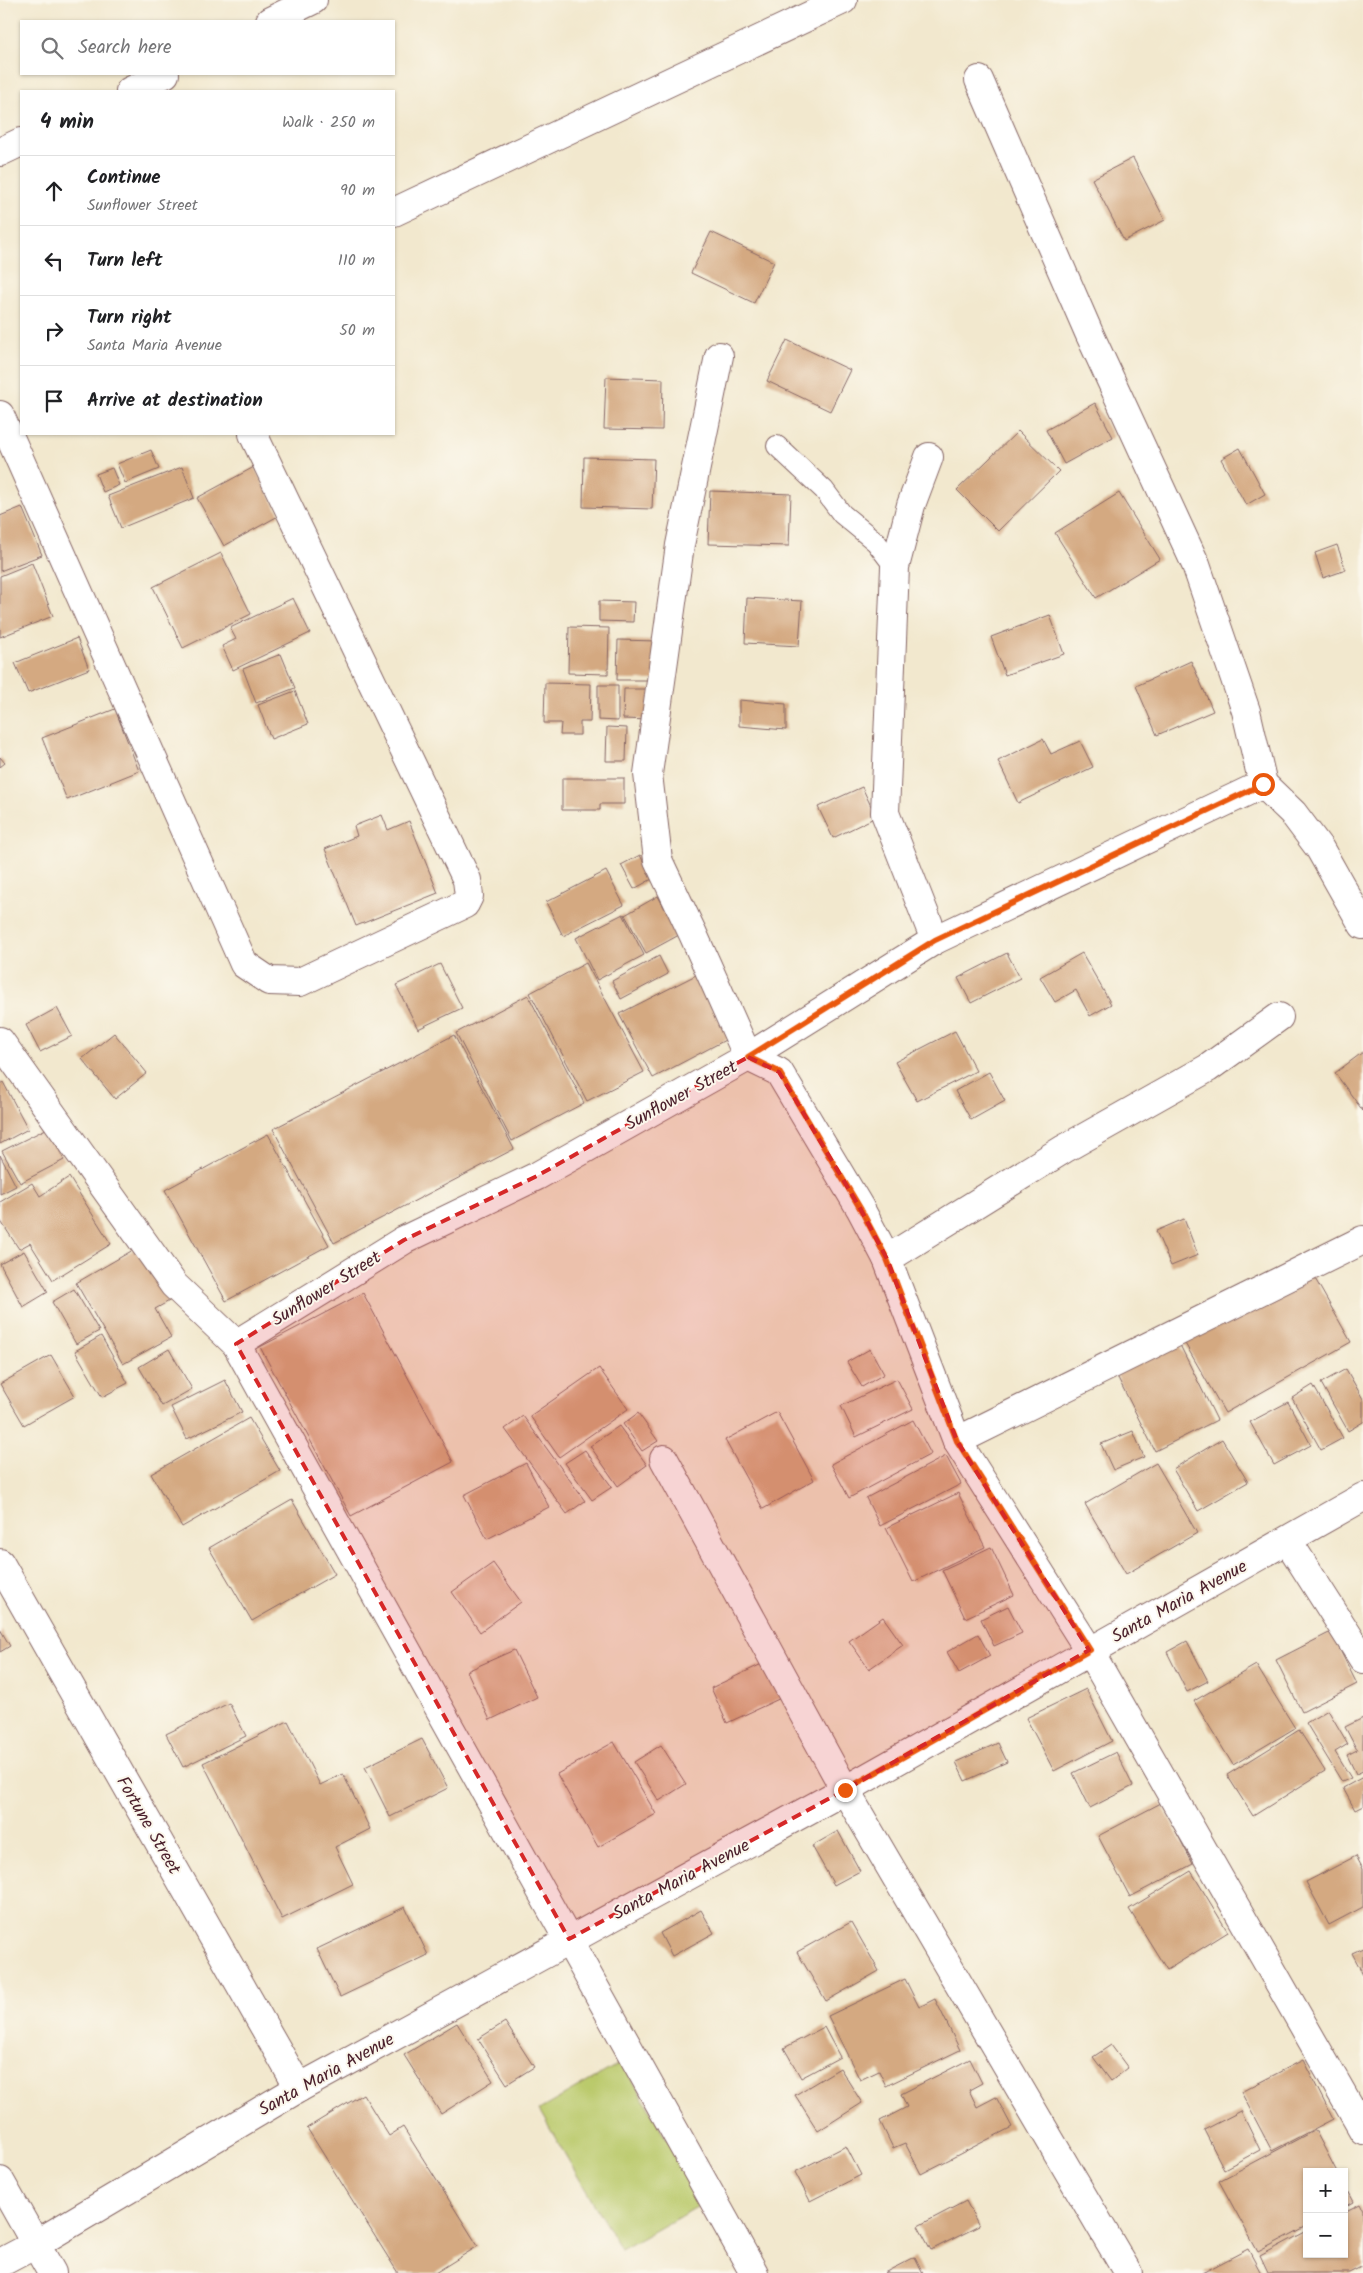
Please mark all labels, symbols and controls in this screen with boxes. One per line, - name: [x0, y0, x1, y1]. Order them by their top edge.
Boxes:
- search box: [20, 20, 395, 75]
- text: Search here: [78, 33, 172, 63]
- icon: search: [38, 34, 66, 62]
- text: 4 min: [40, 106, 94, 139]
- text: Walk · 250 m: [282, 110, 375, 135]
- text: Continue: [87, 163, 160, 193]
- icon: ahead: [40, 177, 68, 205]
- text: 90 m: [340, 178, 375, 203]
- text: Sunflower Street: [87, 193, 198, 218]
- text: Turn left: [87, 246, 162, 276]
- icon: left: [40, 247, 68, 275]
- text: 110 m: [338, 248, 375, 273]
- text: Turn right: [87, 303, 172, 333]
- icon: right: [40, 317, 68, 345]
- text: 50 m: [339, 318, 375, 343]
- text: Santa Maria Avenue: [87, 333, 222, 358]
- text: Arrive at destination: [87, 386, 263, 416]
- icon: arrive: [40, 387, 68, 415]
- route start: [1252, 773, 1275, 796]
- street label: Sunflower Street: [620, 1053, 744, 1139]
- street label: Sunflower Street: [266, 1243, 388, 1335]
- street label: Santa Maria Avenue: [1106, 1553, 1253, 1652]
- street label: Fortune Street: [108, 1771, 188, 1881]
- route end: [834, 1779, 857, 1802]
- street label: Santa Maria Avenue: [608, 1832, 756, 1929]
- street label: Santa Maria Avenue: [253, 2026, 400, 2125]
- map controls: [1303, 2168, 1348, 2258]
- button: +: [1303, 2168, 1348, 2213]
- button: −: [1303, 2213, 1348, 2258]

